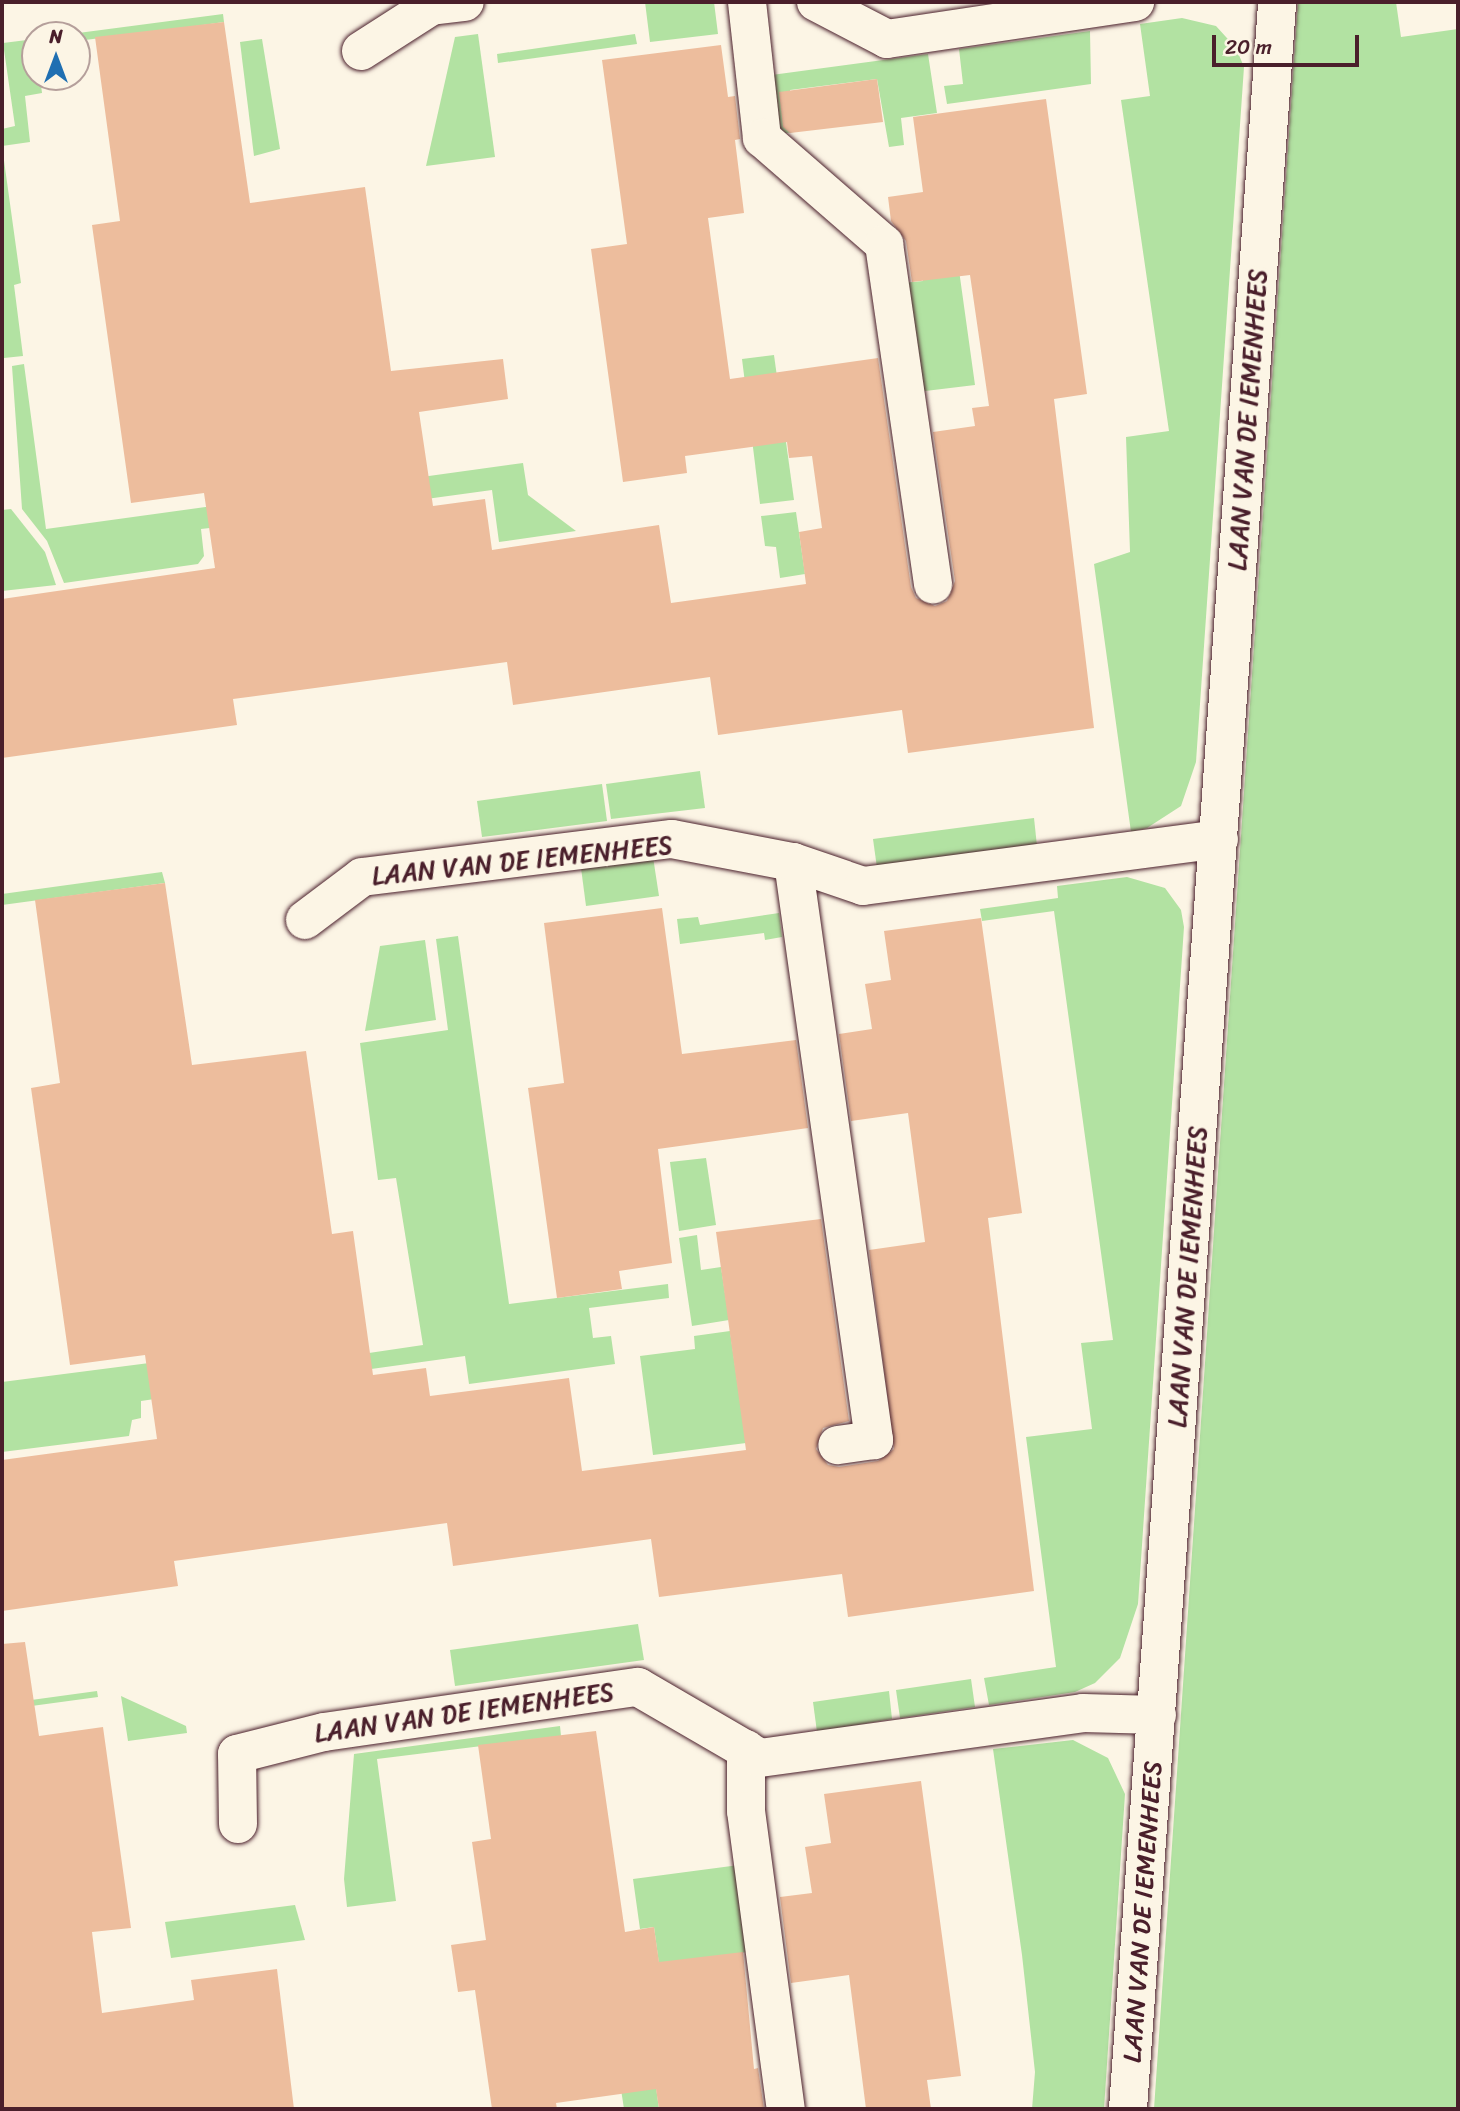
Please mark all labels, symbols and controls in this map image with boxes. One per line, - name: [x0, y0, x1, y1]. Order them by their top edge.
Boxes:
- text: N: [49, 20, 63, 53]
- north arrow: [21, 21, 91, 91]
- scale bar: [1215, 21, 1362, 65]
- text: 20 m: [1225, 28, 1272, 66]
- street label: LAAN VAN DE IEMENHEES: [1222, 267, 1274, 573]
- street label: LAAN VAN DE IEMENHEES: [369, 830, 675, 892]
- street label: LAAN VAN DE IEMENHEES: [1162, 1124, 1214, 1430]
- street label: LAAN VAN DE IEMENHEES: [311, 1676, 617, 1750]
- street label: LAAN VAN DE IEMENHEES: [1117, 1759, 1169, 2065]

